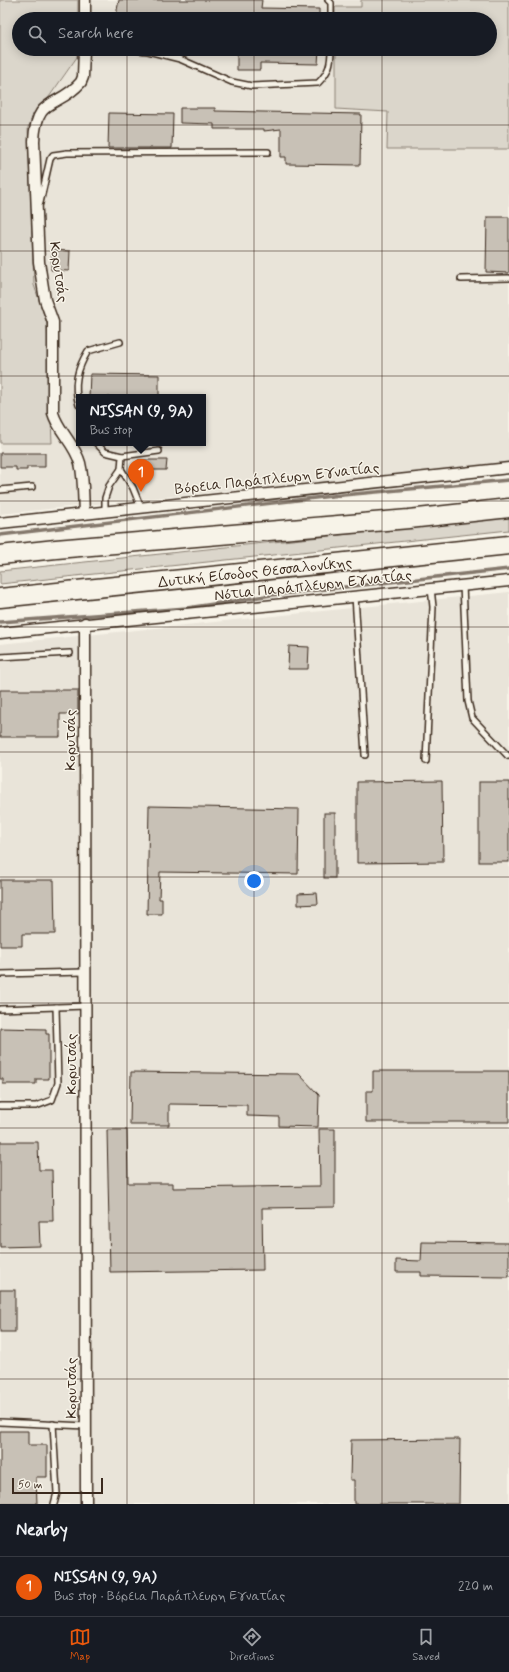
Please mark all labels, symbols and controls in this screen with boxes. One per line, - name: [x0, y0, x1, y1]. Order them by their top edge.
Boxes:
- search box: [12, 12, 497, 56]
- icon: search: [26, 23, 48, 45]
- text: Search here: [58, 24, 134, 44]
- street label: Κορυτσάς: [44, 240, 72, 304]
- popup: [76, 394, 206, 446]
- text: NISSAN (9, 9Α): [90, 402, 192, 422]
- text: Bus stop: [90, 422, 133, 439]
- street label: Βόρεια Παράπλευρη Εγνατίας: [174, 458, 381, 500]
- pin: 1: [128, 459, 154, 492]
- street label: Δυτική Είσοδος Θεσσαλονίκης: [157, 553, 353, 593]
- street label: Νότια Παράπλευρη Εγνατίας: [213, 566, 413, 606]
- street label: Κορυτσάς: [61, 709, 81, 771]
- your location: [244, 871, 264, 891]
- street label: Κορυτσάς: [62, 1033, 82, 1095]
- street label: Κορυτσάς: [62, 1357, 82, 1419]
- scale bar: [12, 1476, 103, 1495]
- text: 50 m: [18, 1478, 43, 1492]
- text: Nearby: [16, 1519, 68, 1541]
- text: NISSAN (9, 9Α): [54, 1568, 157, 1588]
- text: 1: [26, 1578, 32, 1595]
- text: 220 m: [458, 1578, 493, 1595]
- text: Bus stop · Βόρεια Παράπλευρη Εγνατίας: [54, 1588, 285, 1605]
- tab: Map: [69, 1626, 91, 1664]
- tab: Directions: [229, 1626, 274, 1664]
- tab: Saved: [412, 1626, 440, 1664]

